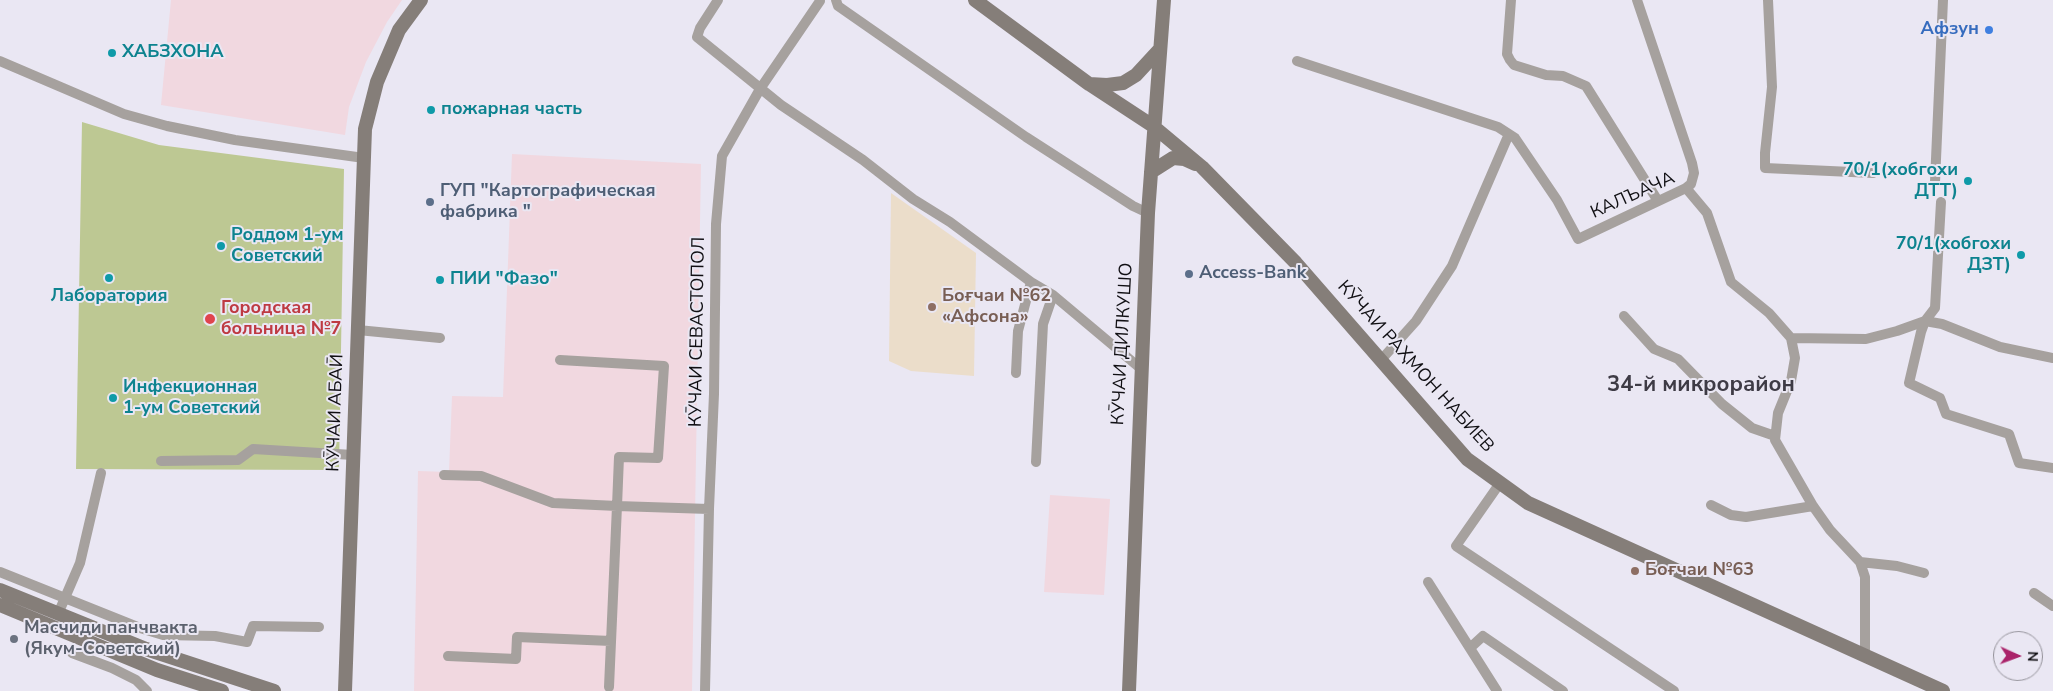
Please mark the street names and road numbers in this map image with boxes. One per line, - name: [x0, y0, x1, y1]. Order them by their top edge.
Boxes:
- street label: КАЛЪАЧА: [1588, 168, 1678, 224]
- street label: КӮЧАИ СЕВАСТОПОЛ: [686, 237, 710, 427]
- street label: КӮЧАИ ДИЛКУШО: [1108, 262, 1138, 426]
- street label: КӮЧАИ РАҲМОН НАБИЕВ: [1332, 277, 1498, 457]
- street label: КӮЧАИ АБАӢ: [323, 354, 349, 472]

